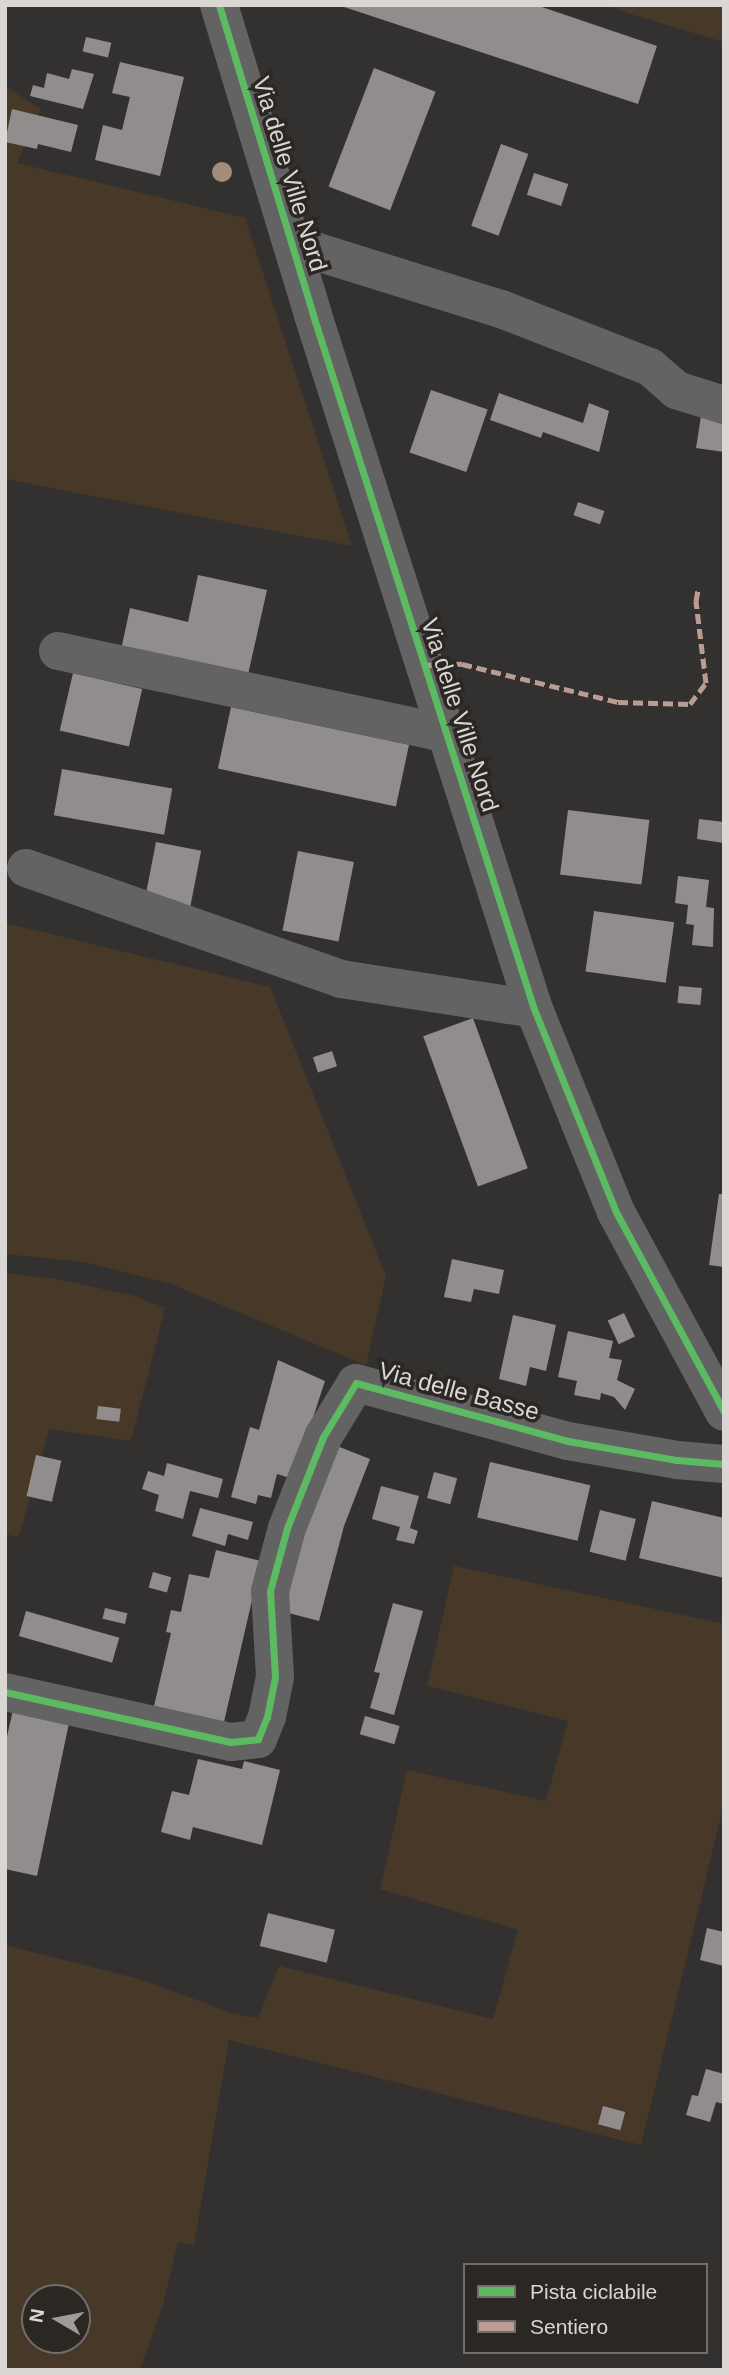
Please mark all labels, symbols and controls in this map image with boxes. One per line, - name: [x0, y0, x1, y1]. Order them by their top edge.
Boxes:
- street label: Via delle Ville Nord: [247, 73, 333, 275]
- street label: Via delle Ville Nord: [415, 615, 505, 815]
- street label: Via delle Basse: [376, 1356, 542, 1426]
- legend: [463, 2263, 708, 2354]
- text: Pista ciclabile: [530, 2280, 657, 2303]
- north arrow: [21, 2284, 91, 2354]
- text: N: [25, 2307, 48, 2324]
- text: Sentiero: [530, 2315, 608, 2338]

